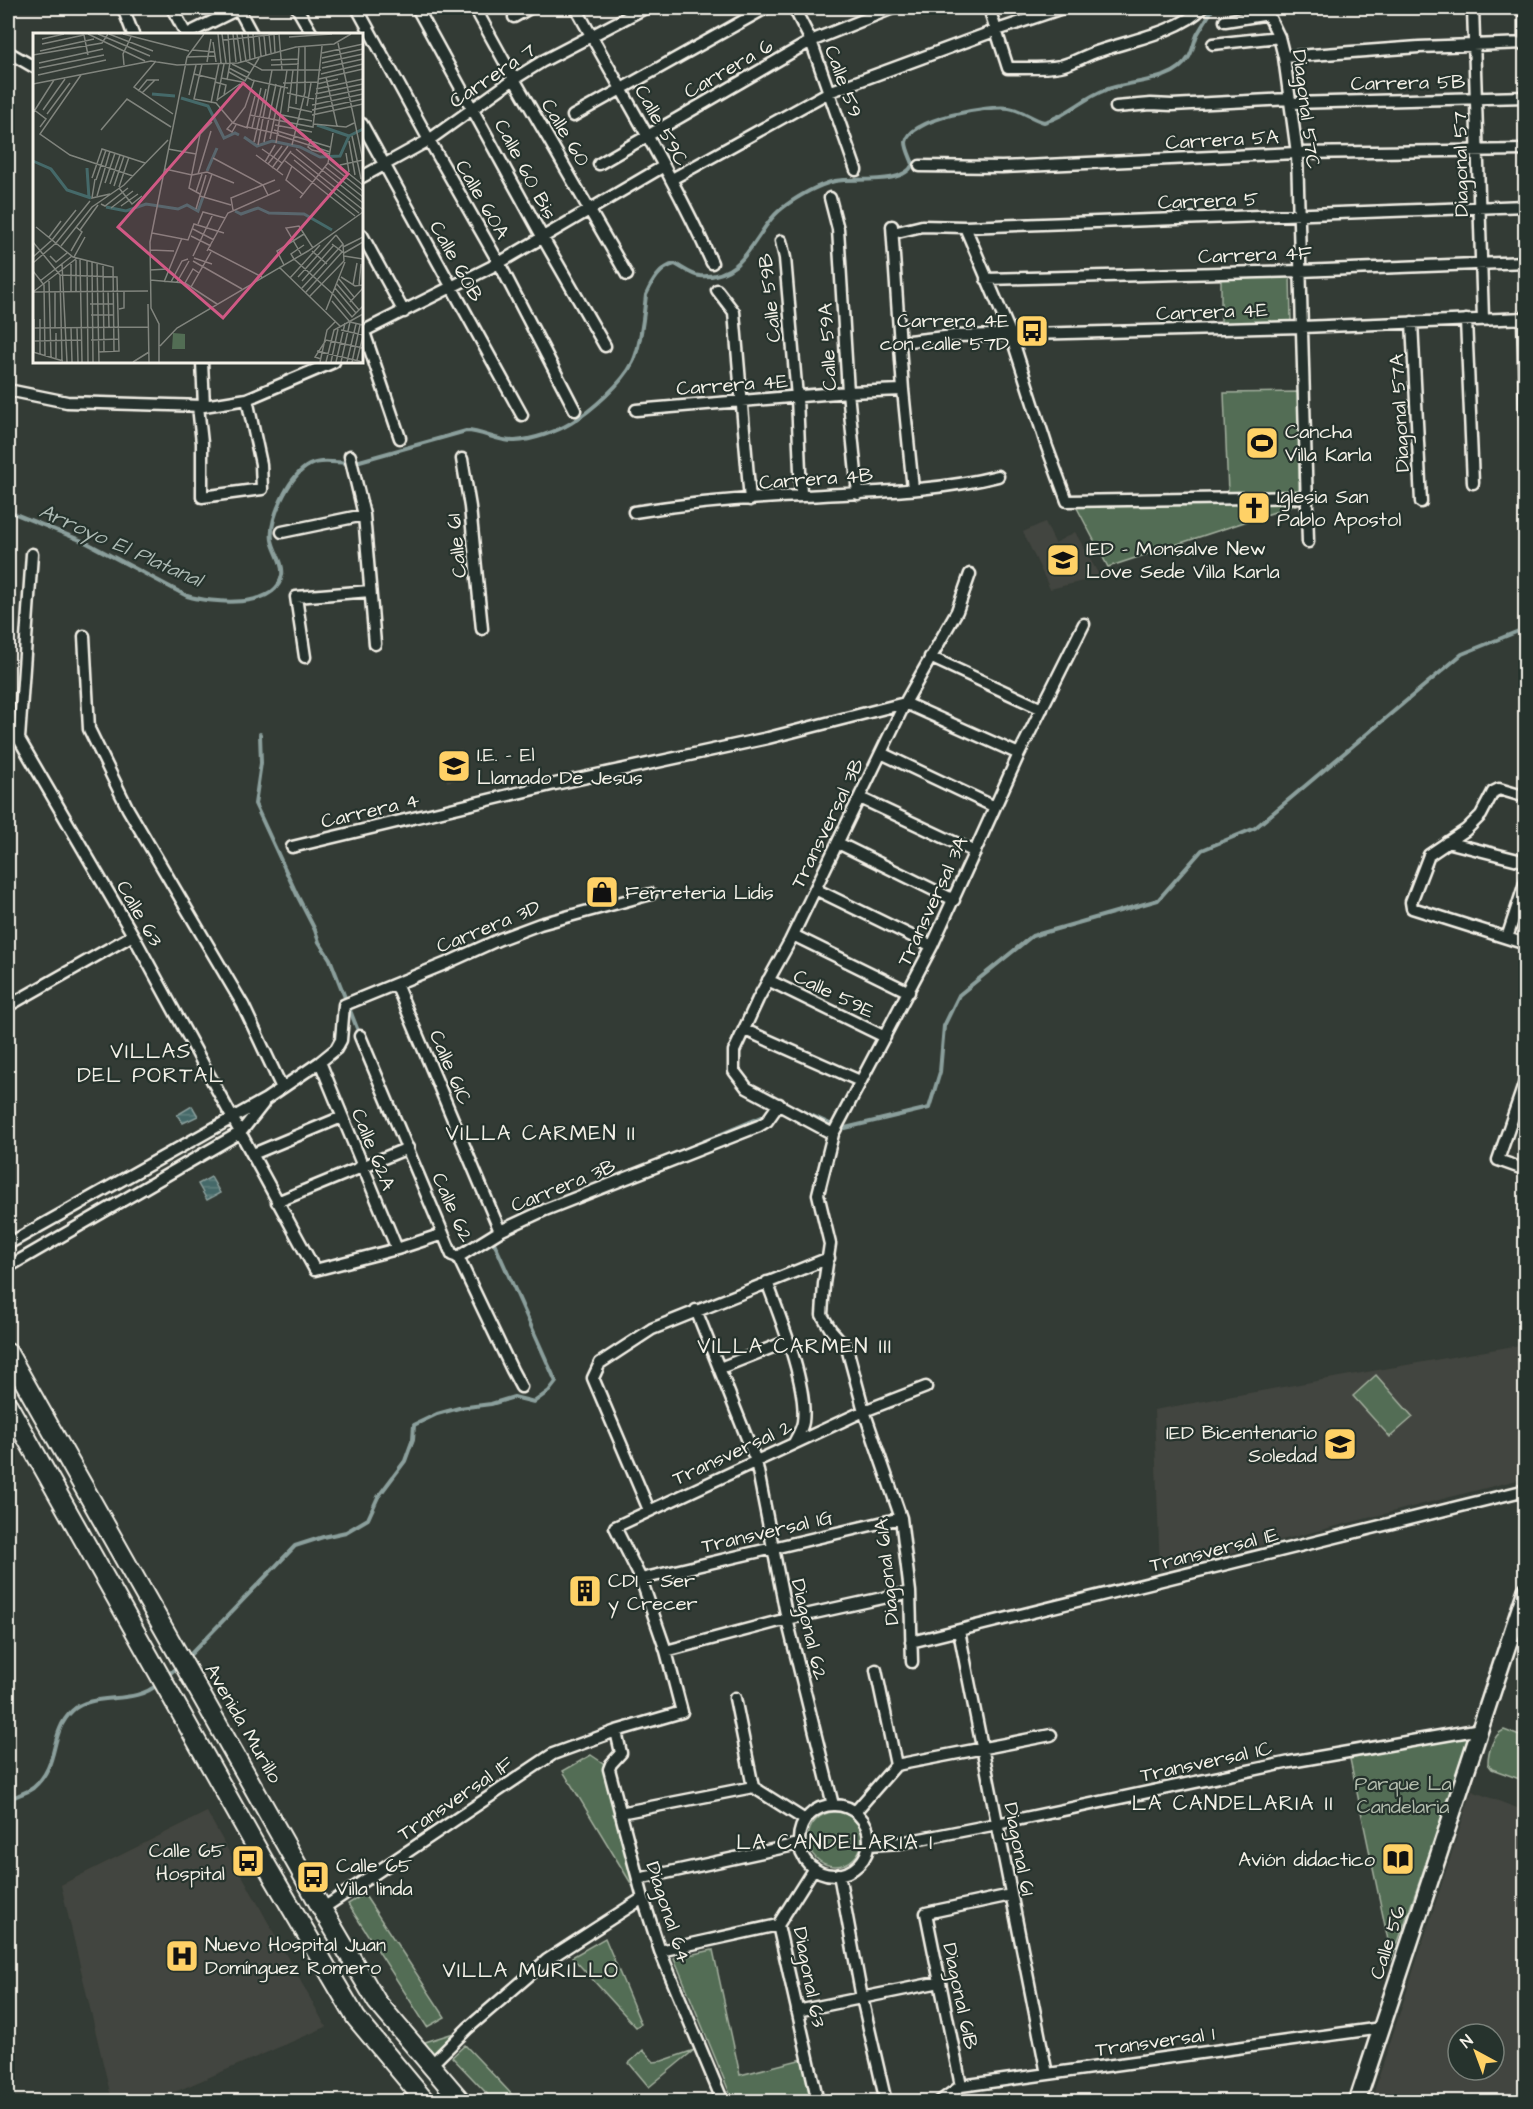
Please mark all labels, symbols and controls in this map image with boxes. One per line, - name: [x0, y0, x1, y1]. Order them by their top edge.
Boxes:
- street label: Carrera 6: [679, 32, 779, 106]
- inset map: [33, 33, 363, 363]
- street label: Carrera 7: [444, 37, 541, 115]
- street label: Calle 59: [817, 41, 869, 121]
- street label: Diagonal 57C: [1284, 48, 1327, 170]
- street label: Carrera 5B: [1350, 68, 1466, 98]
- street label: Calle 59C: [627, 80, 695, 171]
- street label: Calle 60: [534, 93, 597, 172]
- street label: Diagonal 57: [1446, 111, 1477, 217]
- street label: Calle 60 Bis: [487, 114, 563, 225]
- street label: Carrera 5A: [1165, 123, 1280, 157]
- street label: Calle 60A: [448, 155, 516, 245]
- street label: Carrera 5: [1157, 185, 1259, 217]
- street label: Calle 60B: [422, 216, 490, 307]
- street label: Carrera 4F: [1198, 239, 1313, 271]
- street label: Calle 59B: [751, 252, 789, 344]
- street label: Carrera 4E: [1156, 296, 1269, 328]
- street label: Calle 59A: [812, 302, 844, 392]
- place label: Carrera 4E con calle 57D: [880, 307, 1009, 358]
- bus stop icon: Carrera 4E con calle 57D: [1014, 313, 1050, 349]
- street label: Diagonal 57A: [1383, 353, 1418, 473]
- street label: Carrera 4E: [675, 367, 789, 403]
- place label: Cancha Villa Karla: [1285, 418, 1372, 469]
- sports icon: Cancha Villa Karla: [1244, 425, 1280, 461]
- street label: Carrera 4B: [758, 461, 874, 497]
- place label: Iglesia San Pablo Apostol: [1277, 483, 1401, 534]
- church icon: Iglesia San Pablo Apostol: [1236, 490, 1272, 526]
- water label: Arroyo El Platanal: [34, 497, 209, 596]
- street label: Calle 61: [440, 512, 474, 579]
- place label: IED - Monsalve New Love Sede Villa Karla: [1086, 535, 1280, 586]
- school or university icon: IED - Monsalve New Love Sede Villa Karla: [1045, 542, 1081, 578]
- place label: I.E. - El Llamado De Jesus: [477, 741, 643, 792]
- school or university icon: I.E. - El Llamado De Jesus: [436, 748, 472, 784]
- street label: Transversal 3B: [784, 754, 872, 893]
- street label: Carrera 4: [318, 786, 422, 836]
- street label: Transversal 3A: [891, 832, 975, 971]
- shop icon: Ferreteria Lidis: [584, 874, 620, 910]
- street label: Calle 63: [109, 875, 169, 952]
- place label: Ferreteria Lidis: [625, 879, 774, 907]
- street label: Carrera 3D: [432, 893, 544, 960]
- street label: Calle 59E: [788, 962, 879, 1026]
- street label: Calle 61C: [422, 1026, 478, 1109]
- district label: VILLAS DEL PORTAL: [77, 1037, 225, 1090]
- street label: Calle 62A: [344, 1104, 402, 1195]
- district label: VILLA CARMEN II: [446, 1119, 636, 1148]
- street label: Carrera 3B: [507, 1152, 620, 1220]
- street label: Calle 62: [424, 1168, 480, 1247]
- district label: VILLA CARMEN III: [697, 1332, 893, 1361]
- street label: Transversal 2: [668, 1413, 797, 1493]
- place label: IED Bicentenario Soledad: [1166, 1419, 1317, 1470]
- school or university icon: IED Bicentenario Soledad: [1322, 1426, 1358, 1462]
- street label: Transversal 1G: [699, 1503, 836, 1561]
- street label: Diagonal 61A: [867, 1517, 908, 1627]
- street label: Transversal 1E: [1147, 1520, 1282, 1579]
- place label: CDI - Ser y Crecer: [608, 1567, 698, 1619]
- building icon: CDI - Ser y Crecer: [567, 1573, 603, 1609]
- street label: Diagonal 62: [783, 1576, 834, 1683]
- street label: Avenida Murillo: [198, 1659, 289, 1788]
- street label: Transversal 1C: [1138, 1734, 1275, 1790]
- street label: Transversal 1F: [392, 1750, 519, 1848]
- park label: Parque La Candelaria: [1354, 1770, 1452, 1821]
- district label: LA CANDELARIA II: [1132, 1789, 1334, 1818]
- street label: Diagonal 61: [995, 1800, 1042, 1899]
- district label: LA CANDELARIA I: [736, 1828, 934, 1857]
- place label: Calle 65 Hospital: [149, 1837, 225, 1888]
- library icon: Avión didactico: [1380, 1841, 1416, 1877]
- bus stop icon: Calle 65 Hospital: [230, 1843, 266, 1879]
- place label: Avión didactico: [1238, 1846, 1375, 1874]
- place label: Calle 65 Villa linda: [336, 1852, 413, 1903]
- street label: Diagonal 64: [638, 1858, 698, 1967]
- bus stop icon: Calle 65 Villa linda: [295, 1859, 331, 1895]
- street label: Calle 56: [1363, 1901, 1413, 1983]
- street label: Diagonal 63: [785, 1925, 832, 2030]
- place label: Nuevo Hospital Juan Domínguez Romero: [205, 1931, 386, 1983]
- hospital icon: Nuevo Hospital Juan Domínguez Romero: [164, 1938, 200, 1974]
- street label: Diagonal 61B: [934, 1940, 985, 2052]
- district label: VILLA MURILLO: [442, 1956, 620, 1985]
- street label: Transversal 1: [1094, 2020, 1217, 2064]
- north arrow: [1446, 2022, 1506, 2082]
- text: N: [1456, 2030, 1478, 2053]

